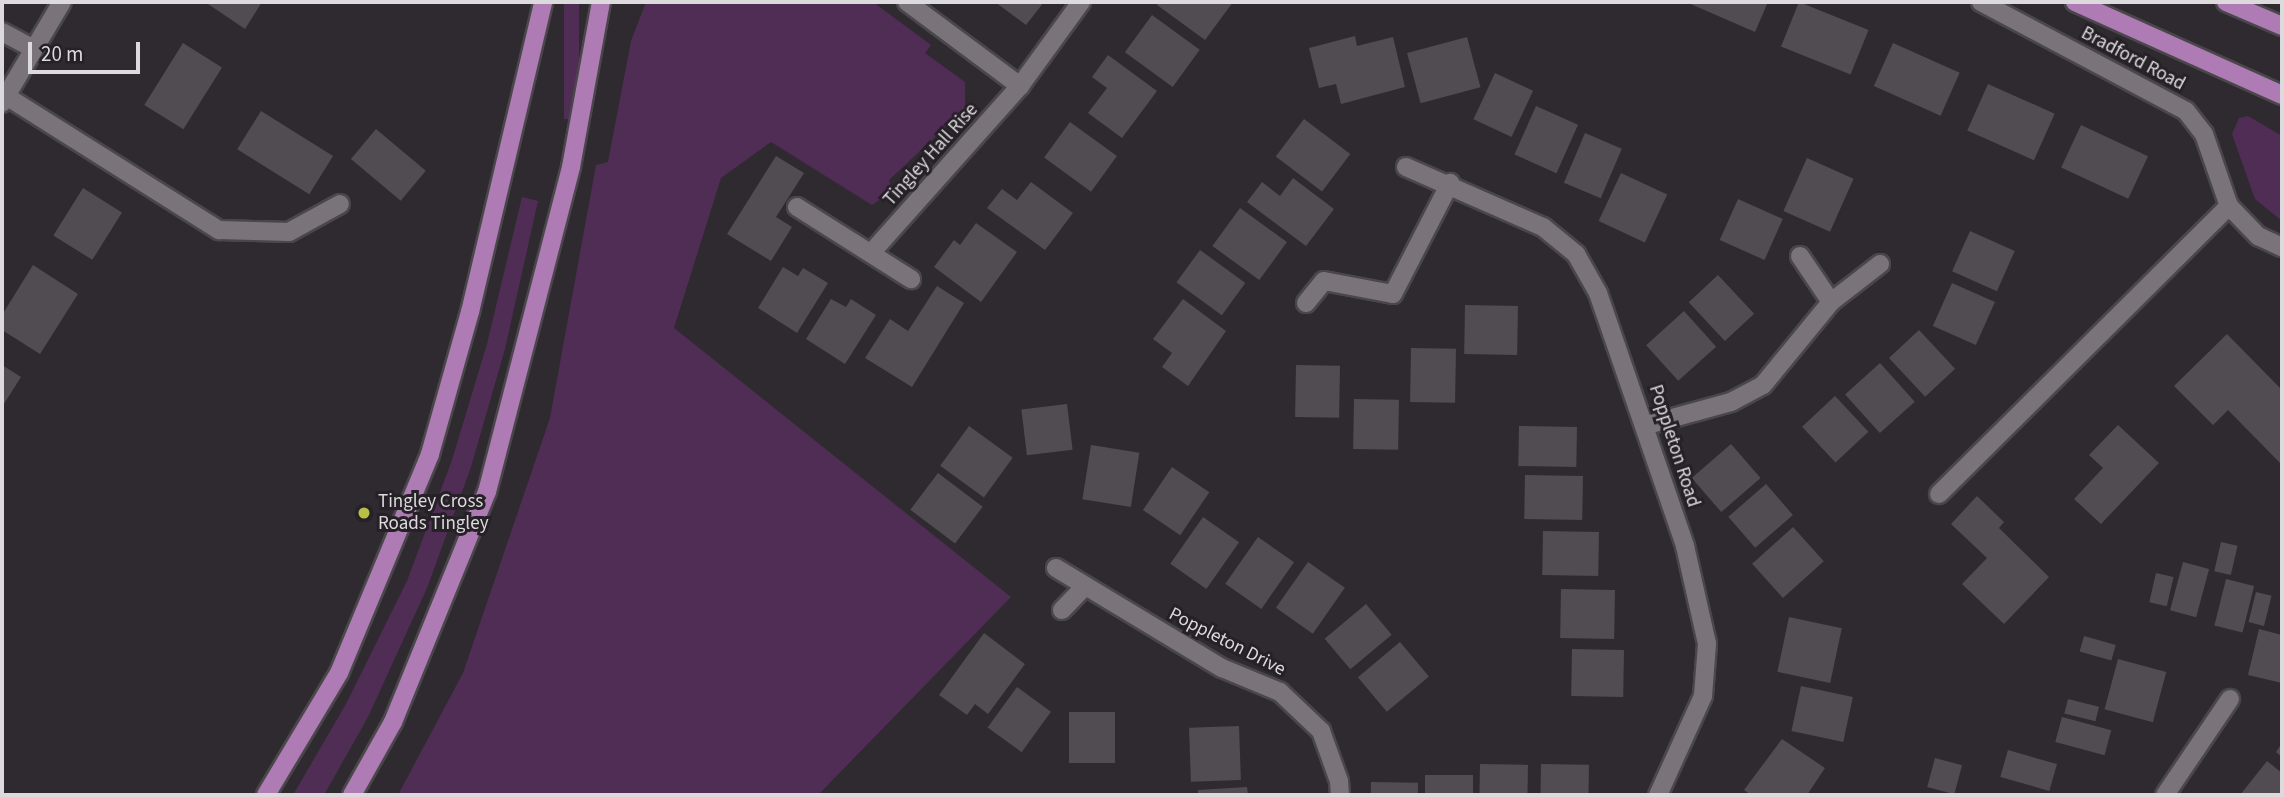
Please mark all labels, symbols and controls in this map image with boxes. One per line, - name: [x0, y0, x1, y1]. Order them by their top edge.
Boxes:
- street label: Bradford Road: [2077, 22, 2189, 96]
- scale bar: [32, 28, 144, 72]
- text: 20 m: [41, 39, 83, 69]
- street label: Tingley Hall Rise: [879, 99, 983, 211]
- street label: Poppleton Road: [1644, 382, 1704, 510]
- place label: Tingley Cross Roads Tingley: [378, 491, 489, 535]
- marker: Tingley Cross Roads Tingley: [356, 505, 372, 521]
- street label: Poppleton Drive: [1165, 603, 1289, 681]

